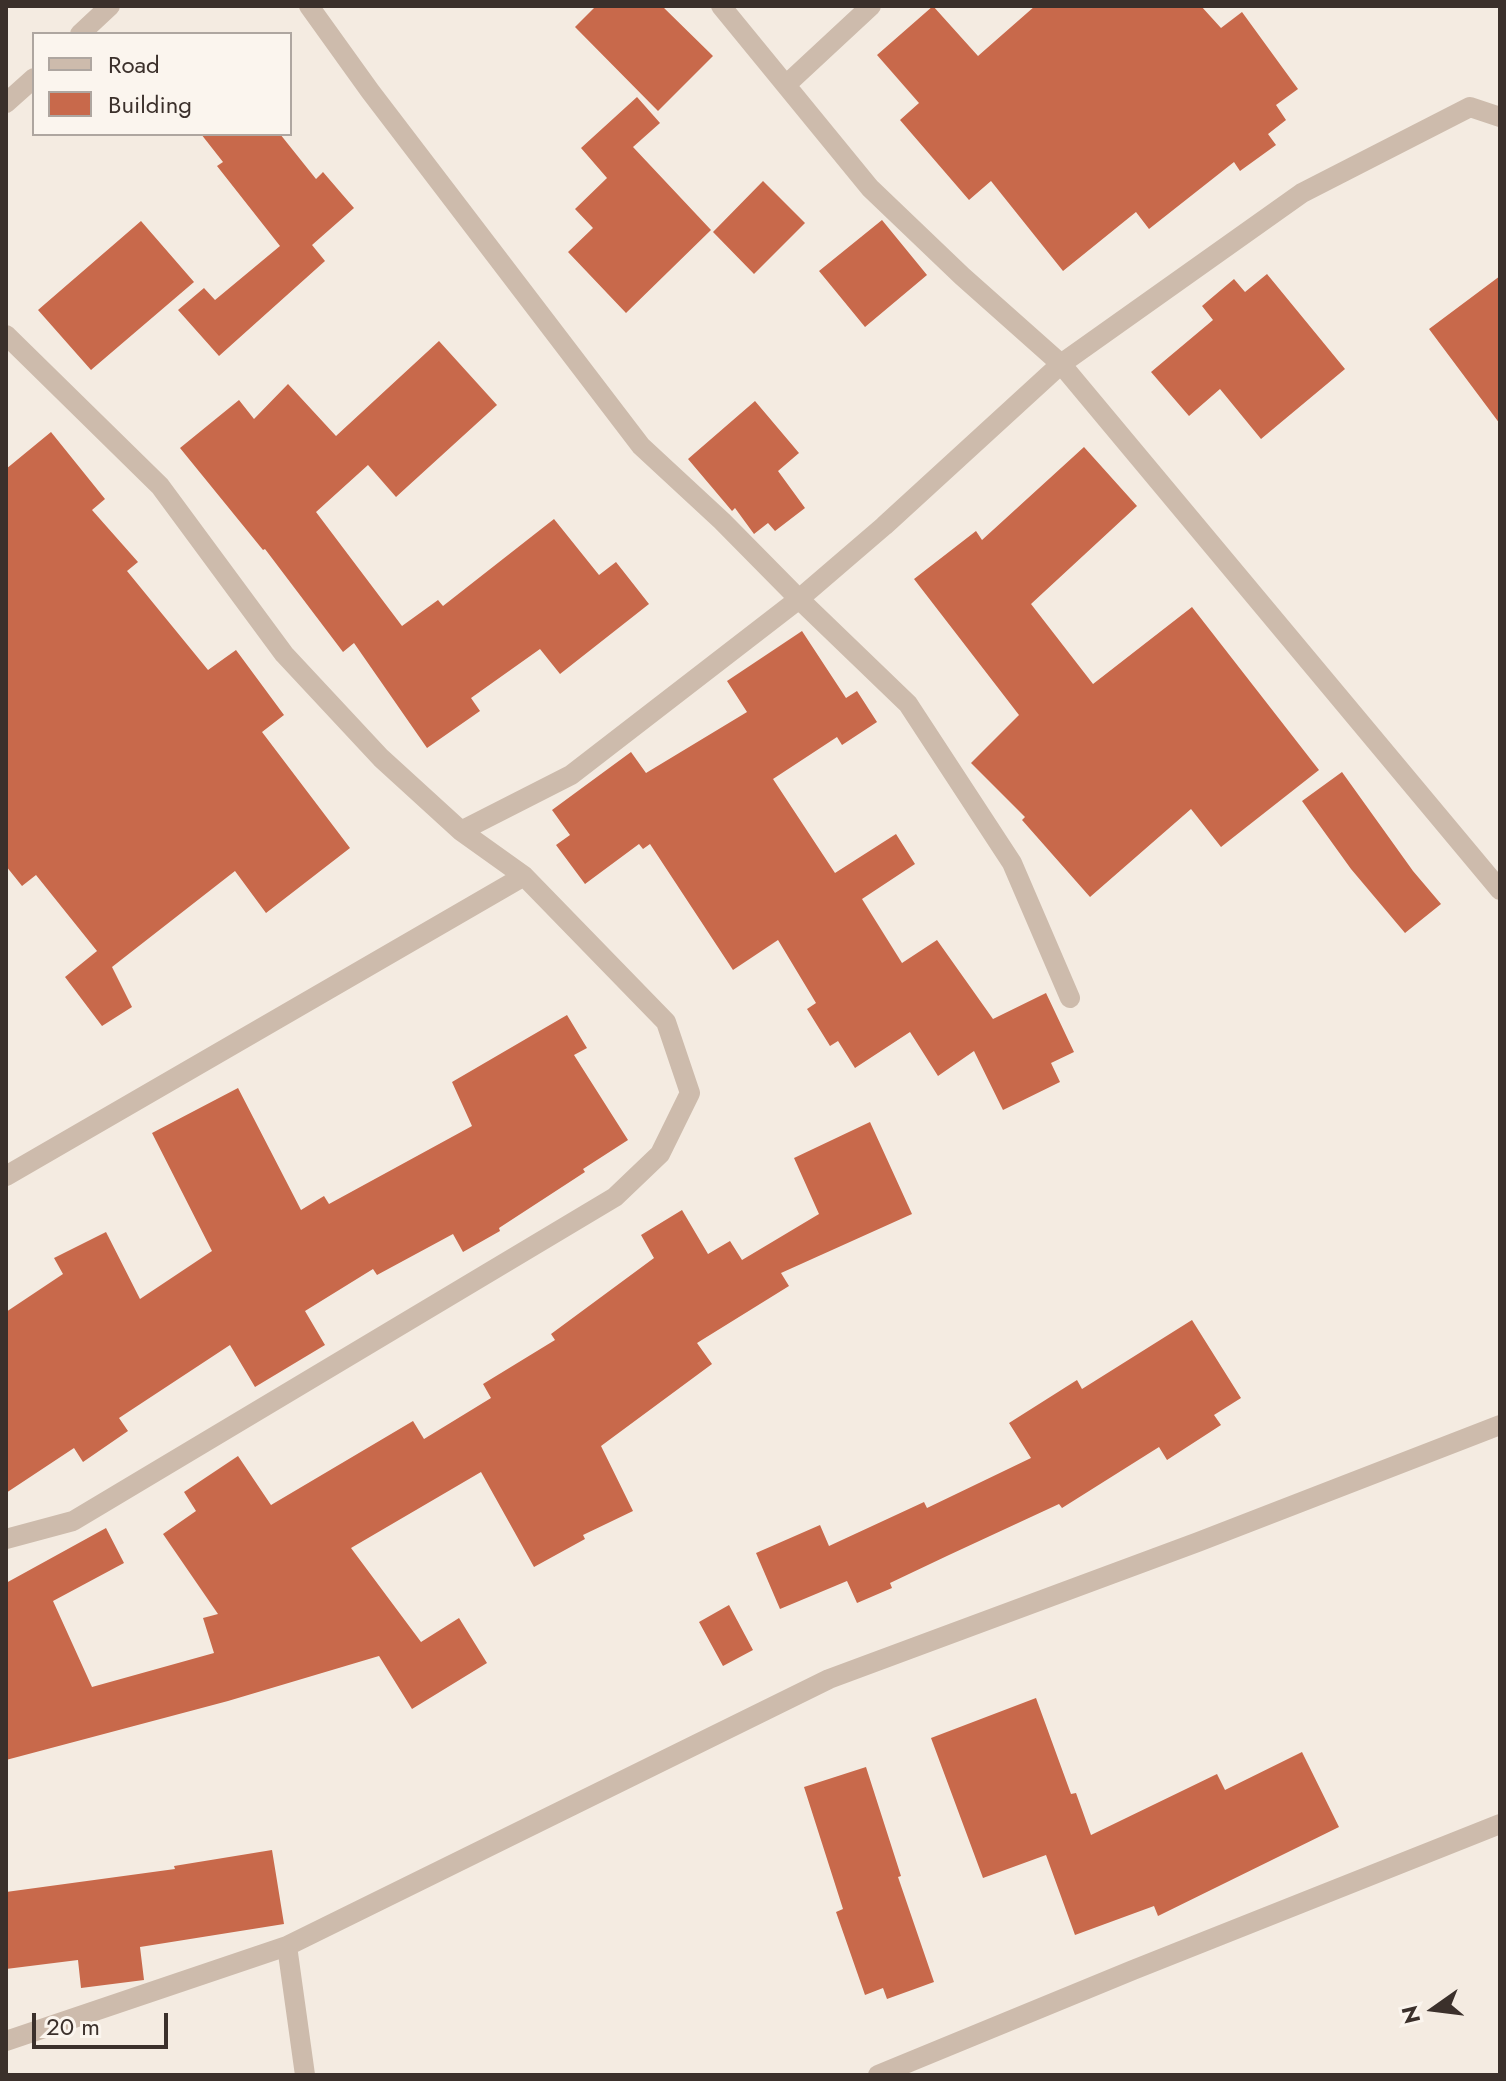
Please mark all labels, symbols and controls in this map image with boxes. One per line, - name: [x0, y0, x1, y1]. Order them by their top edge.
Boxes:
- legend: [32, 32, 292, 136]
- text: Road: [108, 47, 160, 82]
- text: Building: [108, 87, 192, 122]
- north arrow: [1394, 1969, 1474, 2049]
- scale bar: [36, 1997, 172, 2047]
- text: N: [1393, 2002, 1428, 2027]
- text: 20 m: [46, 2009, 100, 2044]

